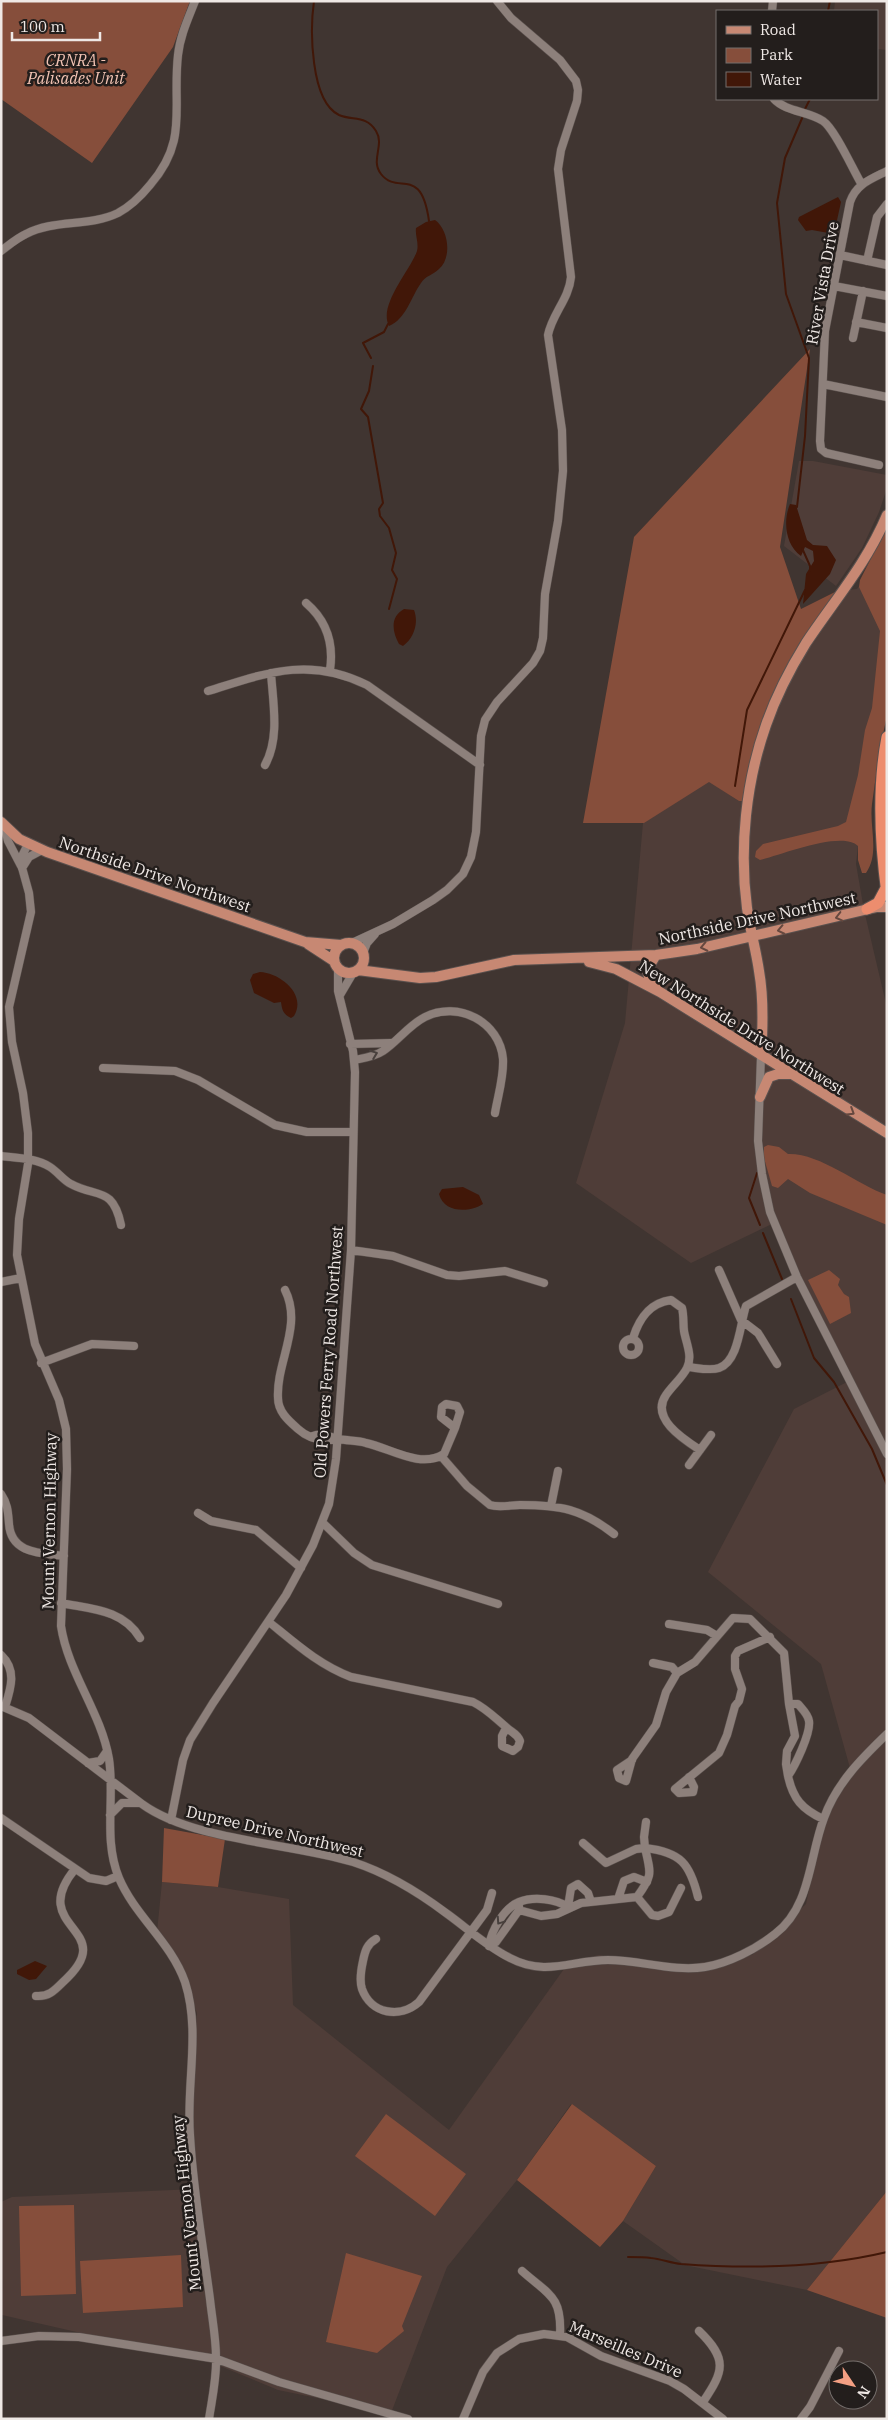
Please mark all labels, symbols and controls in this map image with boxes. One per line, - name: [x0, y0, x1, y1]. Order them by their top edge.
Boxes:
- scale bar: [12, 10, 100, 42]
- legend: [716, 10, 878, 100]
- text: 100 m: [20, 17, 65, 36]
- text: Road: [760, 20, 796, 39]
- text: Park: [760, 45, 793, 64]
- park label: CRNRA - Palisades Unit: [26, 50, 126, 88]
- text: Water: [760, 70, 802, 89]
- street label: River Vista Drive: [801, 220, 843, 346]
- street label: Northside Drive Northwest: [56, 832, 254, 916]
- street label: Northside Drive Northwest: [656, 887, 858, 949]
- one-way arrow: [835, 911, 844, 922]
- one-way arrow: [777, 924, 786, 935]
- one-way arrow: [700, 941, 709, 952]
- street label: New Northside Drive Northwest: [635, 955, 849, 1099]
- one-way arrow: [369, 1050, 378, 1061]
- one-way arrow: [846, 1106, 855, 1116]
- street label: Old Powers Ferry Road Northwest: [309, 1225, 347, 1479]
- street label: Mount Vernon Highway: [37, 1432, 61, 1609]
- street label: Dupree Drive Northwest: [184, 1801, 366, 1861]
- one-way arrow: [497, 1915, 506, 1925]
- street label: Mount Vernon Highway: [167, 2114, 205, 2292]
- street label: Marseilles Drive: [566, 2316, 686, 2382]
- north arrow: [828, 2360, 878, 2410]
- text: N: [853, 2383, 874, 2402]

